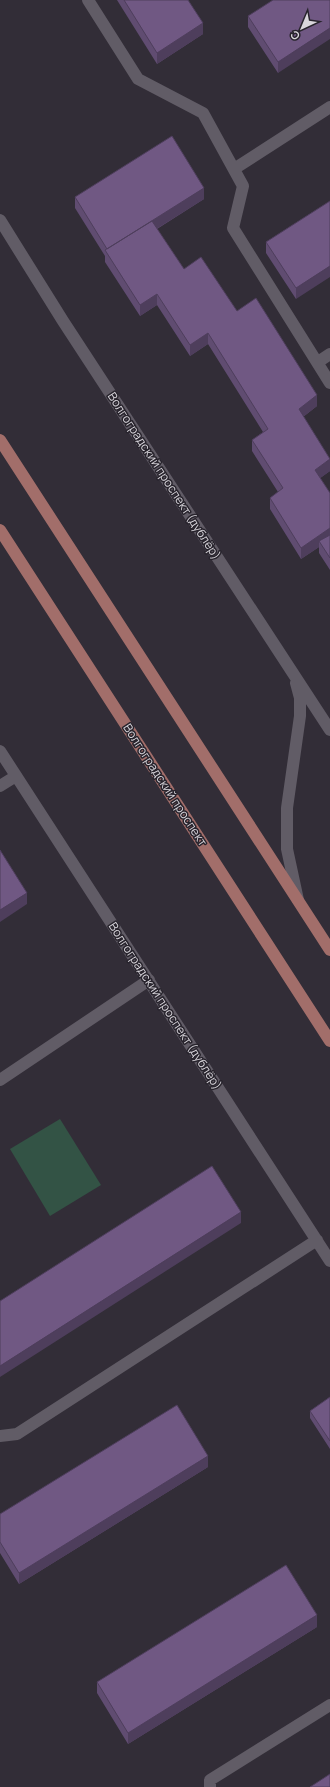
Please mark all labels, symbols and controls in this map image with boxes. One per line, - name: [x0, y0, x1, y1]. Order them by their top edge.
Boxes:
- north arrow: [282, 8, 322, 48]
- text: С: [287, 27, 303, 44]
- street label: Волгоградский проспект (дублёр): [104, 389, 225, 563]
- street label: Волгоградский проспект: [119, 720, 211, 849]
- street label: Волгоградский проспект (дублёр): [105, 919, 226, 1093]

